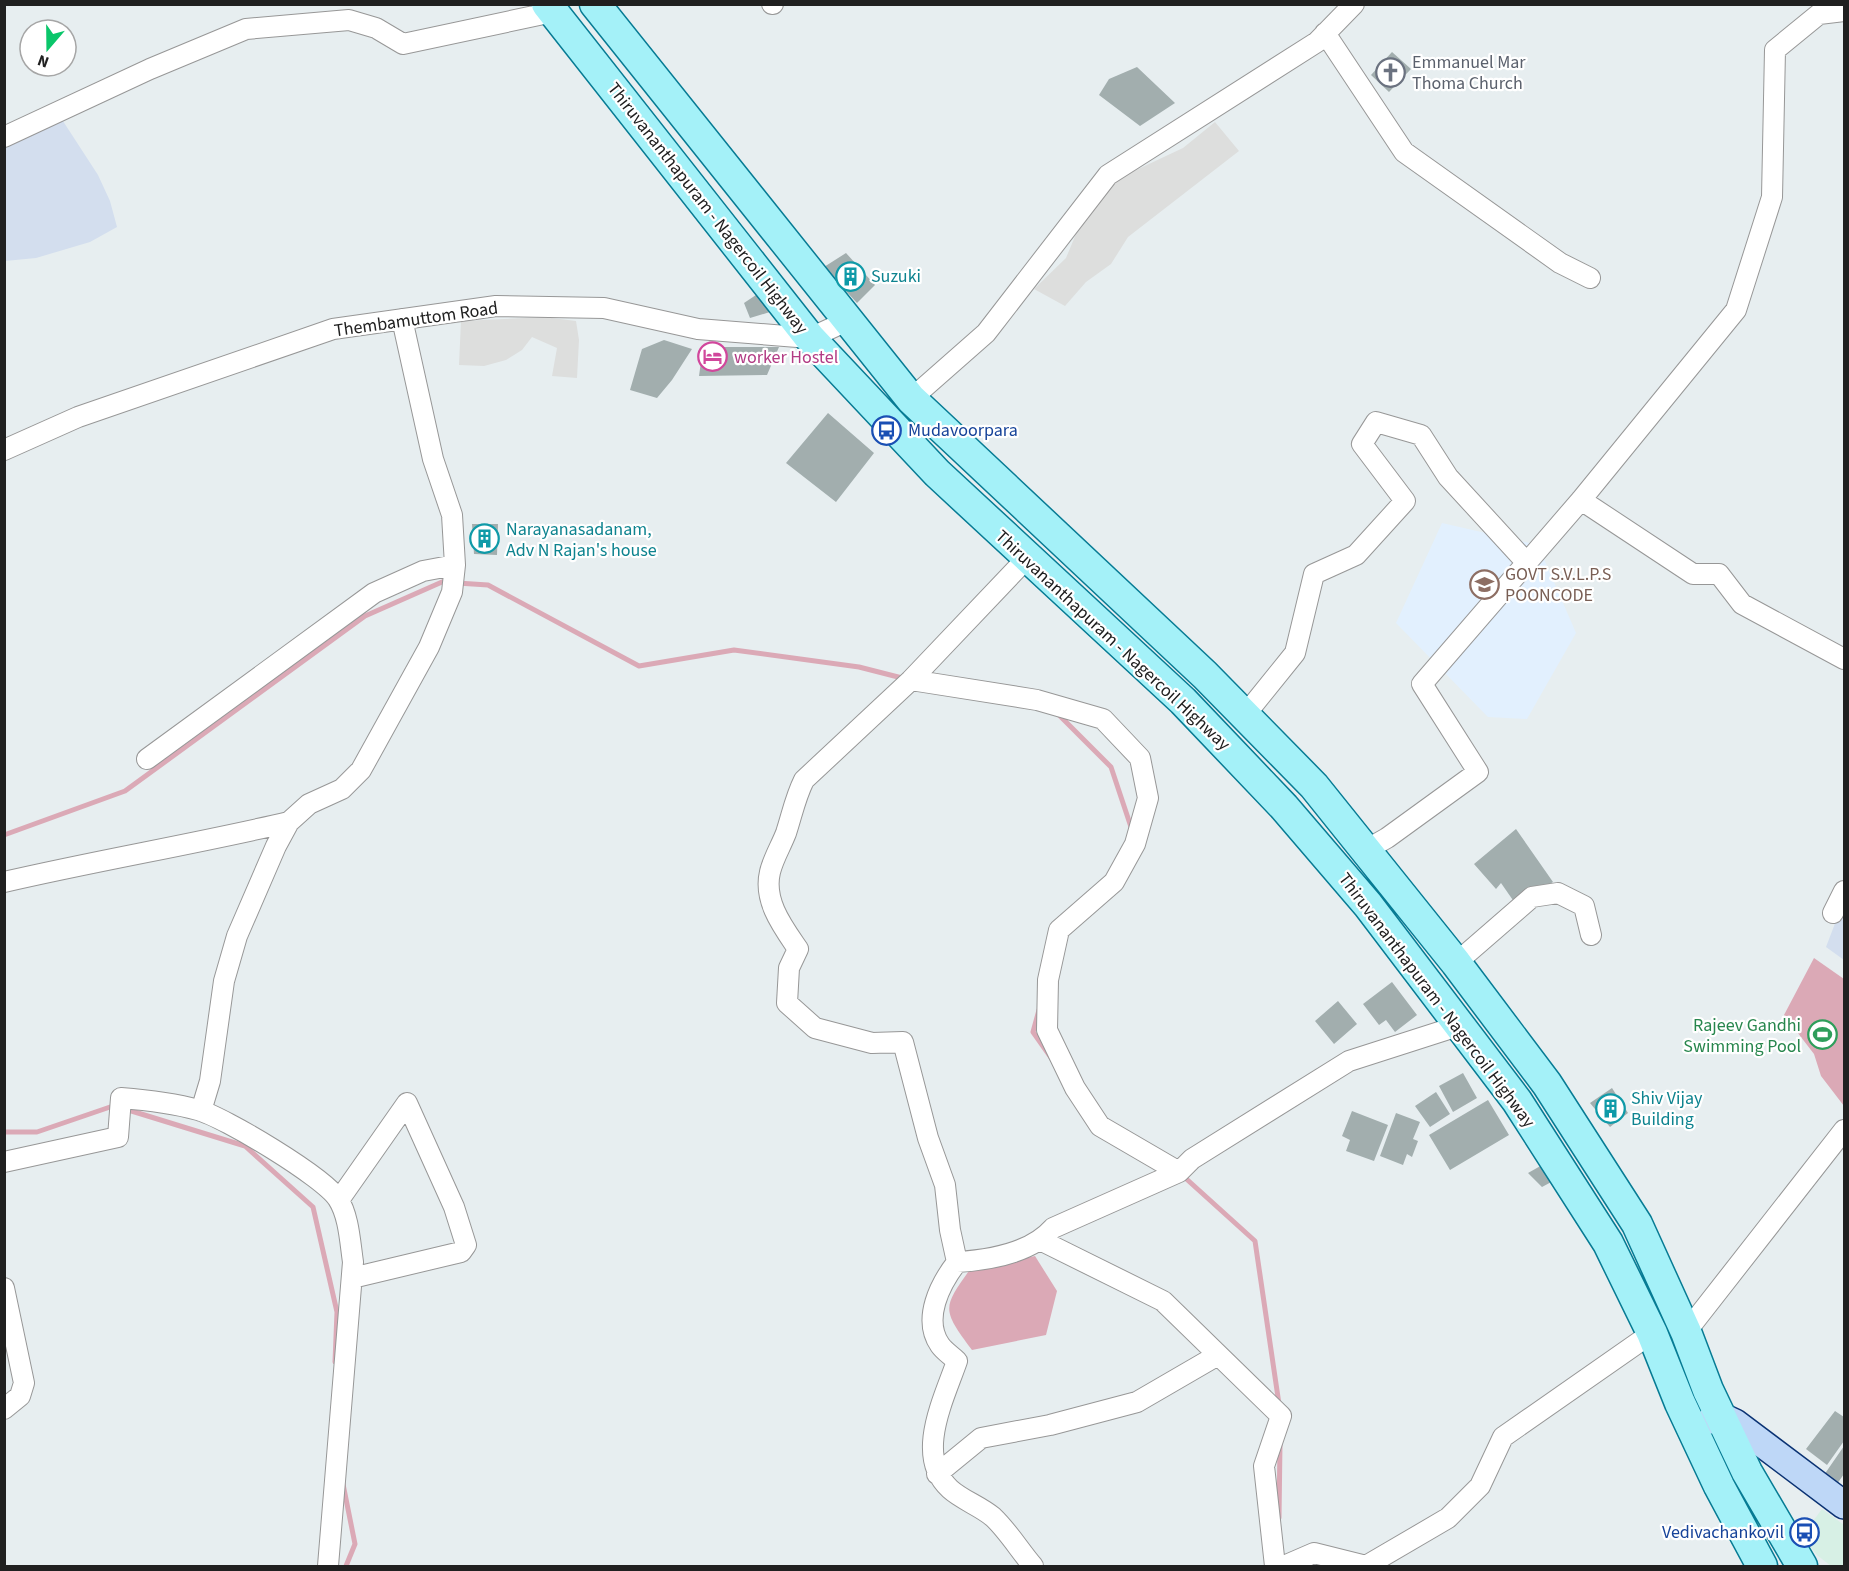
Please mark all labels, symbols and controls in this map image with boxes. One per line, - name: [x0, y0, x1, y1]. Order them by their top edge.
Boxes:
- north arrow: [18, 18, 78, 78]
- text: N: [34, 49, 52, 73]
- place label: Emmanuel Mar Thoma Church: [1412, 50, 1526, 96]
- church icon: Emmanuel Mar Thoma Church: [1375, 56, 1407, 88]
- street label: Thiruvananthapuram - Nagercoil Highway: [601, 77, 814, 340]
- building icon: Suzuki: [834, 260, 866, 292]
- place label: Suzuki: [871, 264, 921, 289]
- street label: Thembamuttom Road: [333, 296, 500, 343]
- hotel icon: worker Hostel: [697, 341, 729, 373]
- place label: worker Hostel: [734, 345, 838, 370]
- bus stop icon: Mudavoorpara: [871, 414, 903, 446]
- place label: Mudavoorpara: [908, 418, 1018, 443]
- place label: Narayanasadanam, Adv N Rajan's house: [506, 517, 657, 563]
- building icon: Narayanasadanam, Adv N Rajan's house: [469, 523, 501, 555]
- street label: Thiruvananthapuram - Nagercoil Highway: [990, 524, 1236, 757]
- place label: GOVT S.V.L.P.S POONCODE: [1505, 562, 1611, 608]
- school or university icon: GOVT S.V.L.P.S POONCODE: [1468, 568, 1500, 600]
- street label: Thiruvananthapuram - Nagercoil Highway: [1332, 868, 1541, 1133]
- place label: Rajeev Gandhi Swimming Pool: [1683, 1013, 1801, 1059]
- sports icon: Rajeev Gandhi Swimming Pool: [1806, 1019, 1838, 1051]
- place label: Shiv Vijay Building: [1631, 1086, 1703, 1132]
- building icon: Shiv Vijay Building: [1594, 1092, 1626, 1124]
- bus stop icon: Vedivachankovil: [1789, 1516, 1821, 1548]
- place label: Vedivachankovil: [1662, 1520, 1784, 1545]

